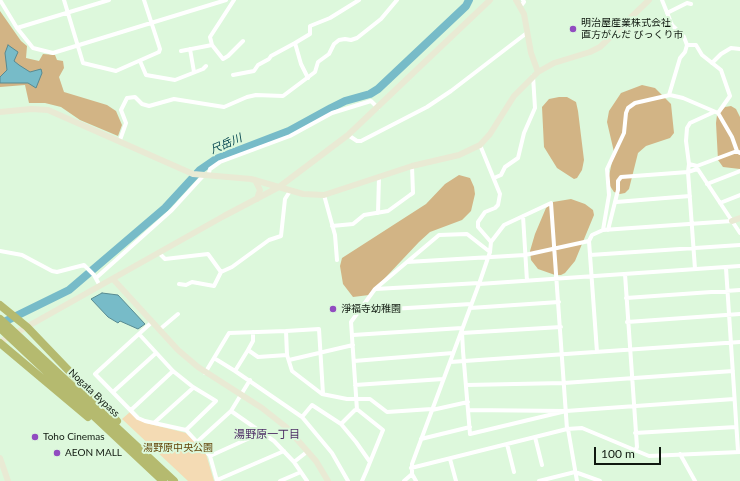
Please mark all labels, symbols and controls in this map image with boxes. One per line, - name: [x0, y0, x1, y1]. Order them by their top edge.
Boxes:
- place label: 明治屋産業株式会社 直方がんだ びっくり市: [581, 17, 684, 40]
- marker: 明治屋産業株式会社 直方がんだ びっくり市: [568, 24, 578, 34]
- water label: 尺岳川: [208, 131, 244, 157]
- place label: 淨福寺幼稚園: [341, 303, 401, 315]
- marker: 淨福寺幼稚園: [328, 304, 338, 314]
- street label: Nogata Bypass: [66, 366, 122, 420]
- district label: 湯野原一丁目: [234, 427, 300, 441]
- place label: Toho Cinemas: [43, 431, 105, 443]
- marker: Toho Cinemas: [30, 432, 40, 442]
- scale bar: [596, 439, 663, 465]
- park label: 湯野原中央公園: [143, 442, 213, 454]
- text: 100 m: [601, 446, 635, 461]
- place label: AEON MALL: [65, 447, 122, 459]
- marker: AEON MALL: [52, 448, 62, 458]

